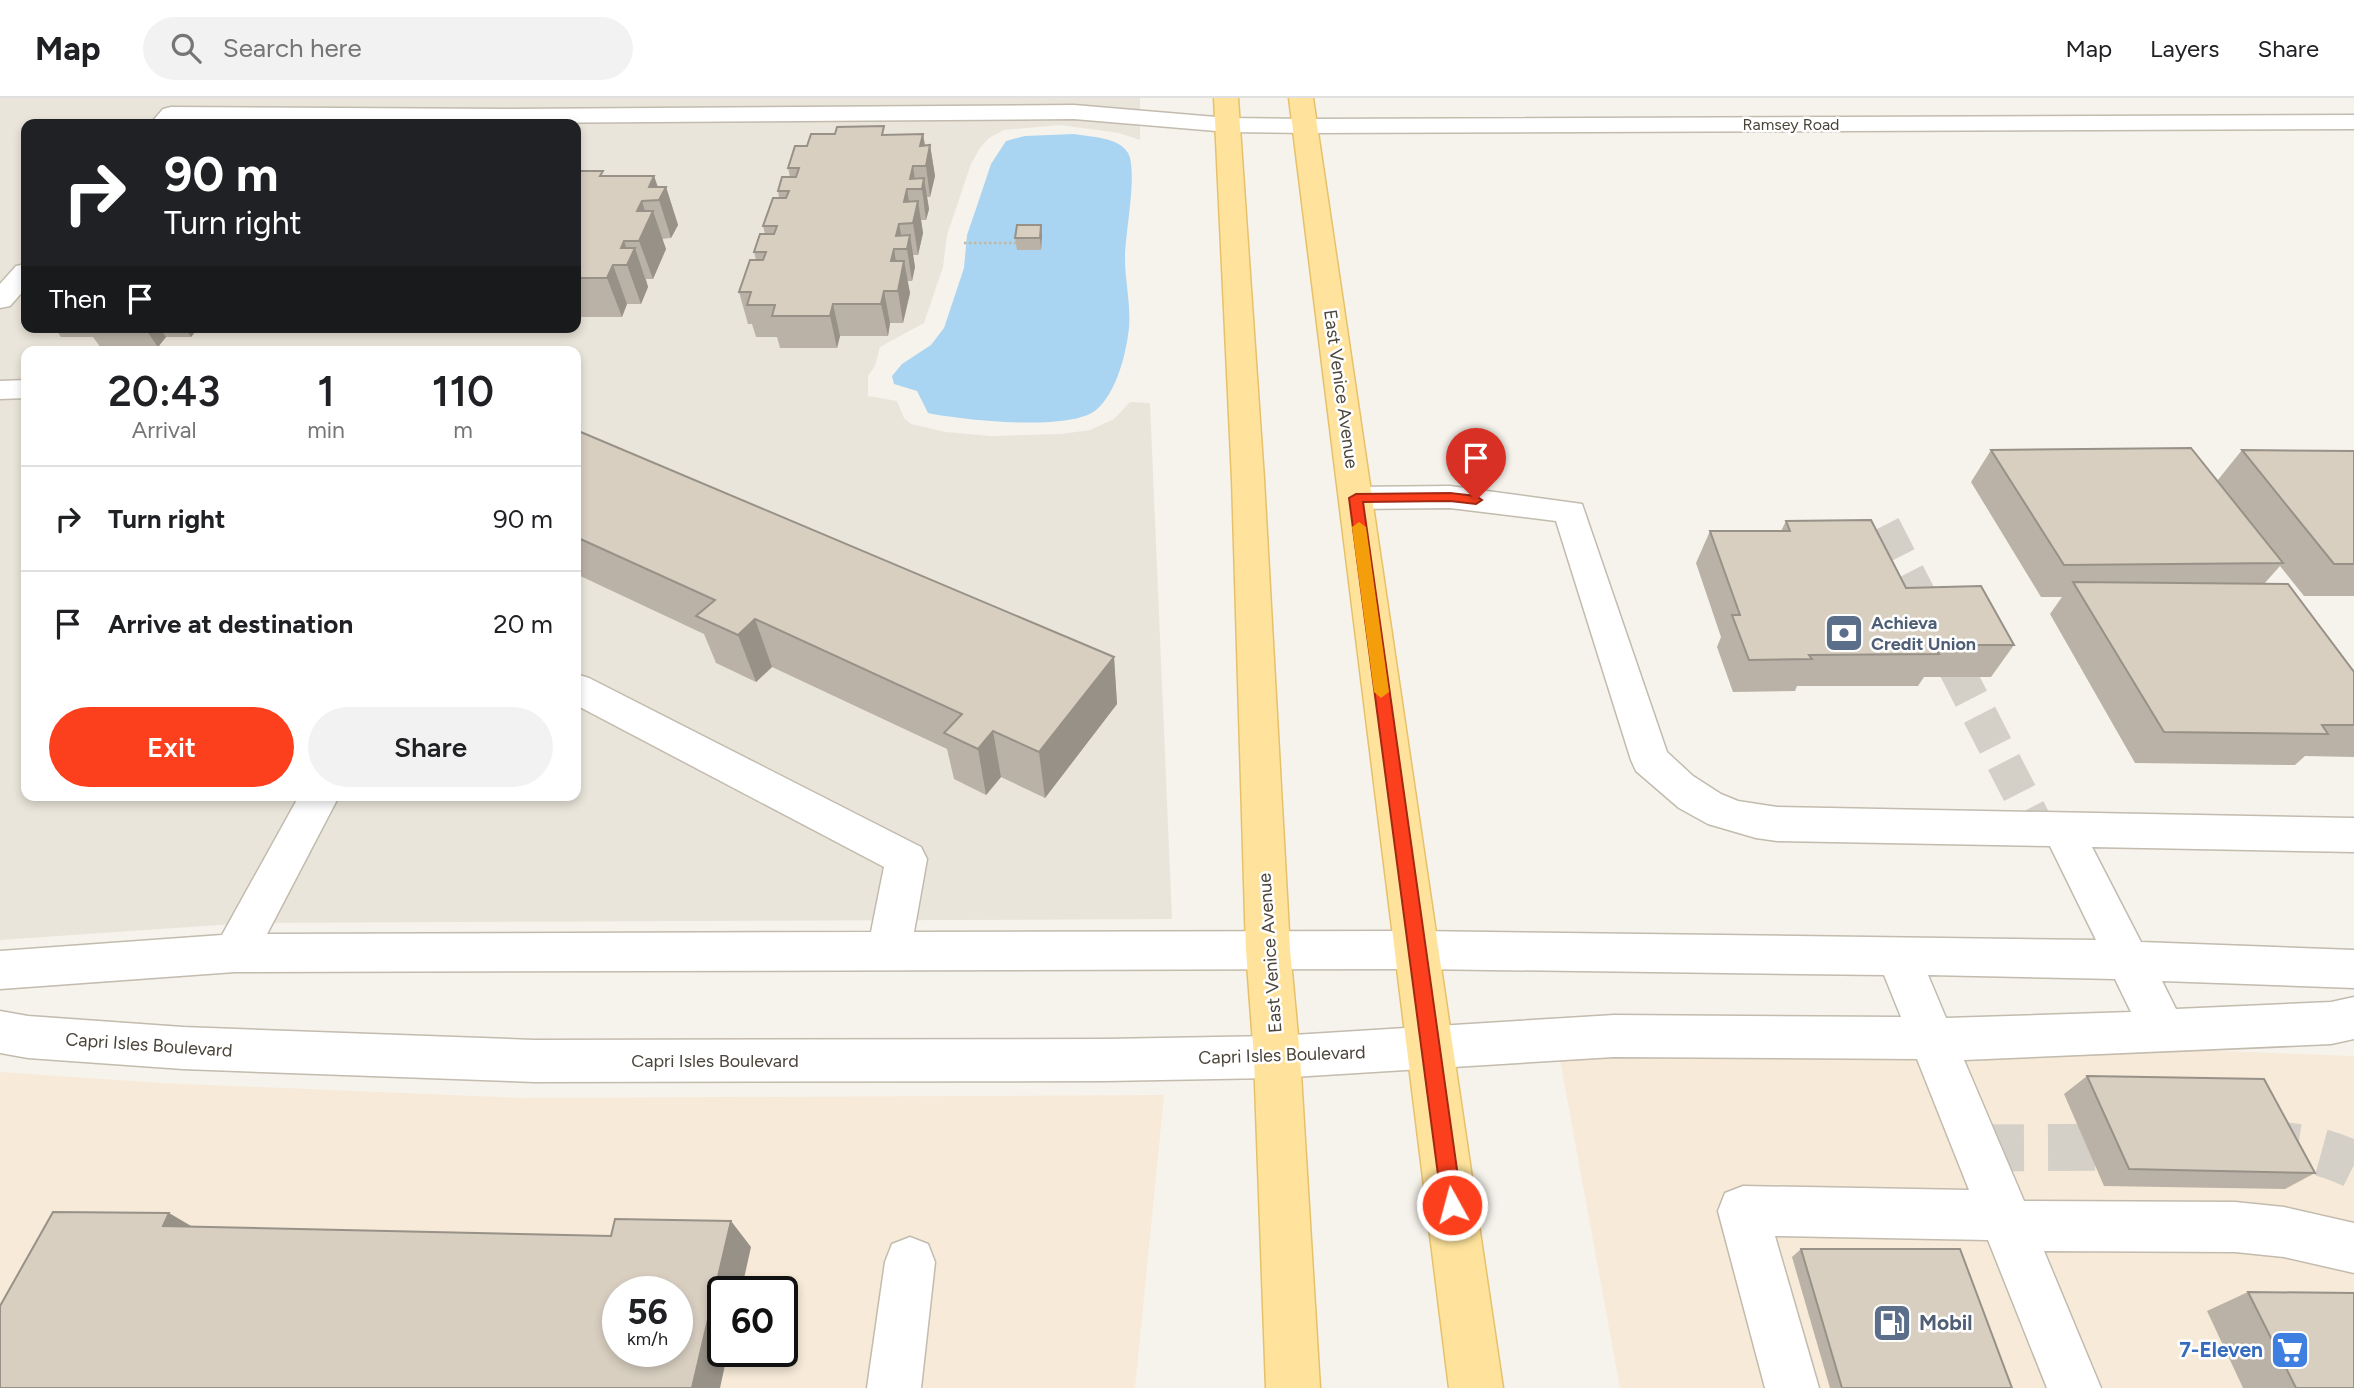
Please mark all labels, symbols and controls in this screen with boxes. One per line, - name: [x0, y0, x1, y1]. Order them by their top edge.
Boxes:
- search box: [143, 17, 633, 80]
- text: Map: [35, 29, 101, 68]
- icon: search: [167, 29, 205, 67]
- text: Search here: [223, 32, 362, 64]
- text: Map: [2065, 34, 2112, 63]
- text: Layers: [2150, 34, 2219, 63]
- text: Share: [2257, 34, 2319, 63]
- street label: Ramsey Road: [1743, 115, 1839, 134]
- text: 90 m: [164, 144, 279, 203]
- icon: right: [49, 147, 140, 238]
- text: Turn right: [164, 204, 302, 242]
- icon: arrive: [121, 280, 159, 318]
- text: Then: [49, 283, 107, 315]
- street label: East Venice Avenue: [1319, 308, 1363, 470]
- text: 20:43: [108, 366, 220, 417]
- text: 1: [317, 366, 335, 417]
- text: 110: [432, 366, 494, 417]
- text: Arrival: [132, 416, 197, 444]
- text: min: [307, 416, 345, 444]
- text: m: [453, 416, 473, 444]
- pin: [1446, 428, 1506, 500]
- icon: arrive: [1457, 439, 1495, 477]
- icon: right: [49, 500, 87, 538]
- text: Turn right: [108, 503, 225, 535]
- text: 90 m: [493, 503, 553, 535]
- icon: arrive: [49, 605, 87, 643]
- text: Arrive at destination: [108, 608, 353, 640]
- text: 20 m: [493, 608, 553, 640]
- bank icon: Achieva Credit Union: [1823, 612, 1865, 654]
- place label: Achieva Credit Union: [1871, 612, 1976, 655]
- button: Exit: [49, 707, 294, 787]
- button: Share: [308, 707, 553, 787]
- street label: East Venice Avenue: [1253, 872, 1287, 1034]
- street label: Capri Isles Boulevard: [65, 1028, 233, 1062]
- street label: Capri Isles Boulevard: [1198, 1041, 1366, 1069]
- street label: Capri Isles Boulevard: [631, 1050, 799, 1072]
- position arrow: [1415, 1168, 1489, 1242]
- speed limit sign: 60: [707, 1276, 798, 1367]
- text: 56: [627, 1291, 668, 1333]
- fuel station icon: Mobil: [1871, 1302, 1913, 1344]
- place label: Mobil: [1919, 1310, 1972, 1335]
- text: km/h: [627, 1328, 668, 1350]
- supermarket icon: 7-Eleven: [2269, 1329, 2311, 1371]
- place label: 7-Eleven: [2179, 1337, 2263, 1362]

